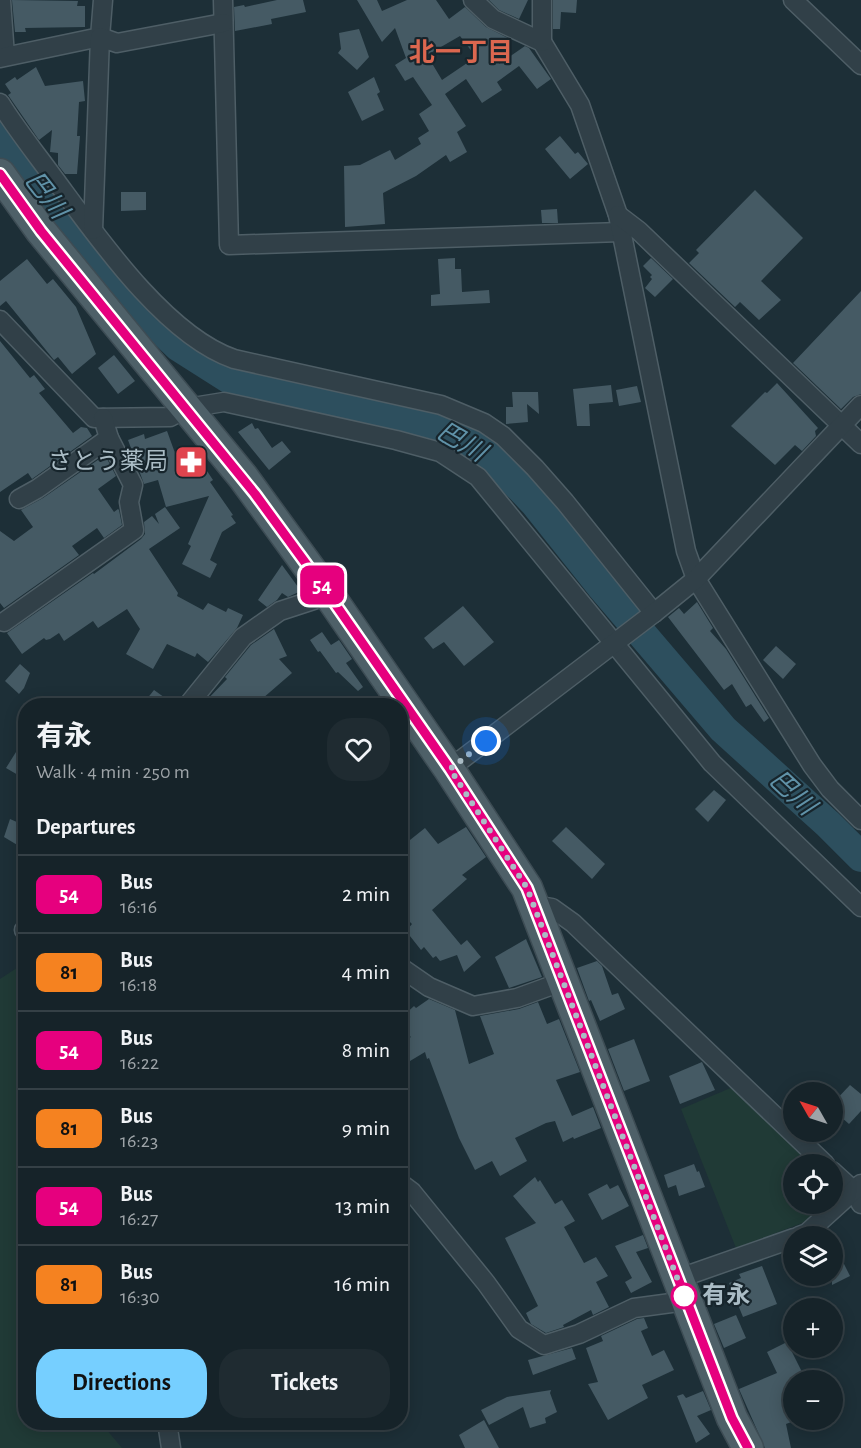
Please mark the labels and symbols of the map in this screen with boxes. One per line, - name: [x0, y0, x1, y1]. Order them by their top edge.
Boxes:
- district label: 北一丁目: [409, 39, 513, 66]
- water label: 巴川: [20, 167, 74, 226]
- water label: 巴川: [432, 418, 493, 468]
- pharmacy icon: さとう薬局: [173, 444, 209, 480]
- place label: さとう薬局: [48, 448, 168, 474]
- line badge: 54: [295, 566, 349, 604]
- your location: [471, 726, 501, 756]
- water label: 巴川: [764, 766, 822, 822]
- north arrow: [783, 1082, 843, 1142]
- place label: 有永: [702, 1282, 750, 1308]
- marker: 有永: [671, 1283, 697, 1309]

